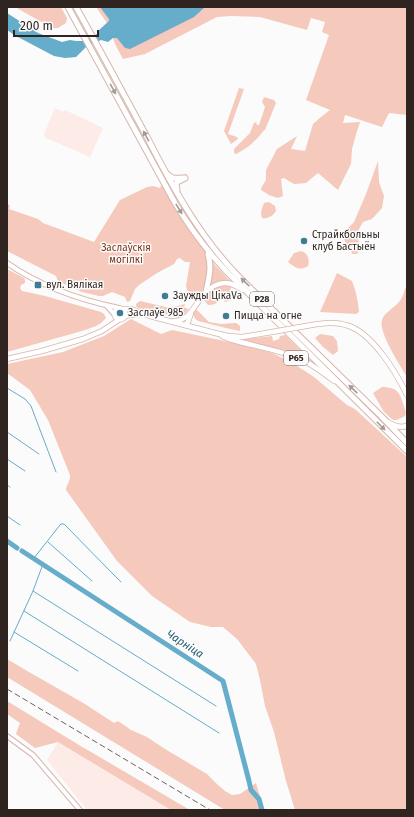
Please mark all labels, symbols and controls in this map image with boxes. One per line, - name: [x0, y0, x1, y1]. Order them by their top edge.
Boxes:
- scale bar: [14, 12, 98, 38]
- text: 200 m: [20, 19, 53, 33]
- one-way arrow: [110, 83, 116, 94]
- one-way arrow: [143, 131, 149, 142]
- one-way arrow: [175, 203, 182, 215]
- place label: Страйкбольны клуб Бастыён: [312, 229, 380, 253]
- marker: Страйкбольны клуб Бастыён: [299, 236, 309, 246]
- park label: Заслаўскія могілкі: [101, 241, 151, 266]
- place label: вул. Вялікая: [46, 278, 103, 291]
- one-way arrow: [240, 278, 250, 287]
- marker: вул. Вялікая: [33, 280, 43, 290]
- place label: Заужды ЦікаVа: [173, 289, 242, 302]
- marker: Заужды ЦікаVа: [160, 291, 170, 301]
- road number: Р28: [250, 292, 274, 306]
- place label: Заслаўе 985: [128, 307, 183, 319]
- marker: Заслаўе 985: [115, 308, 125, 318]
- place label: Пицца на огне: [234, 310, 302, 322]
- marker: Пицца на огне: [221, 311, 231, 321]
- road number: Р65: [284, 351, 308, 365]
- one-way arrow: [348, 384, 358, 394]
- one-way arrow: [376, 421, 386, 431]
- water label: Чарніца: [164, 627, 206, 661]

